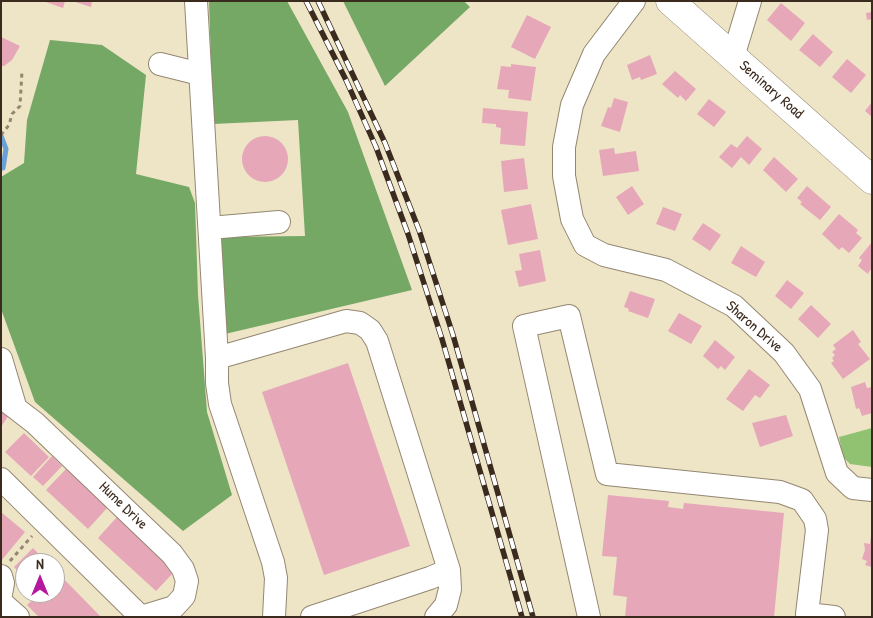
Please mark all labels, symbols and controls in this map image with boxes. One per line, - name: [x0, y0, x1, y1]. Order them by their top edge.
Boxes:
- street label: Seminary Road: [735, 57, 807, 123]
- street label: Sharon Drive: [722, 297, 786, 357]
- street label: Hume Drive: [95, 478, 151, 534]
- north arrow: [15, 553, 65, 603]
- text: N: [36, 554, 44, 573]

